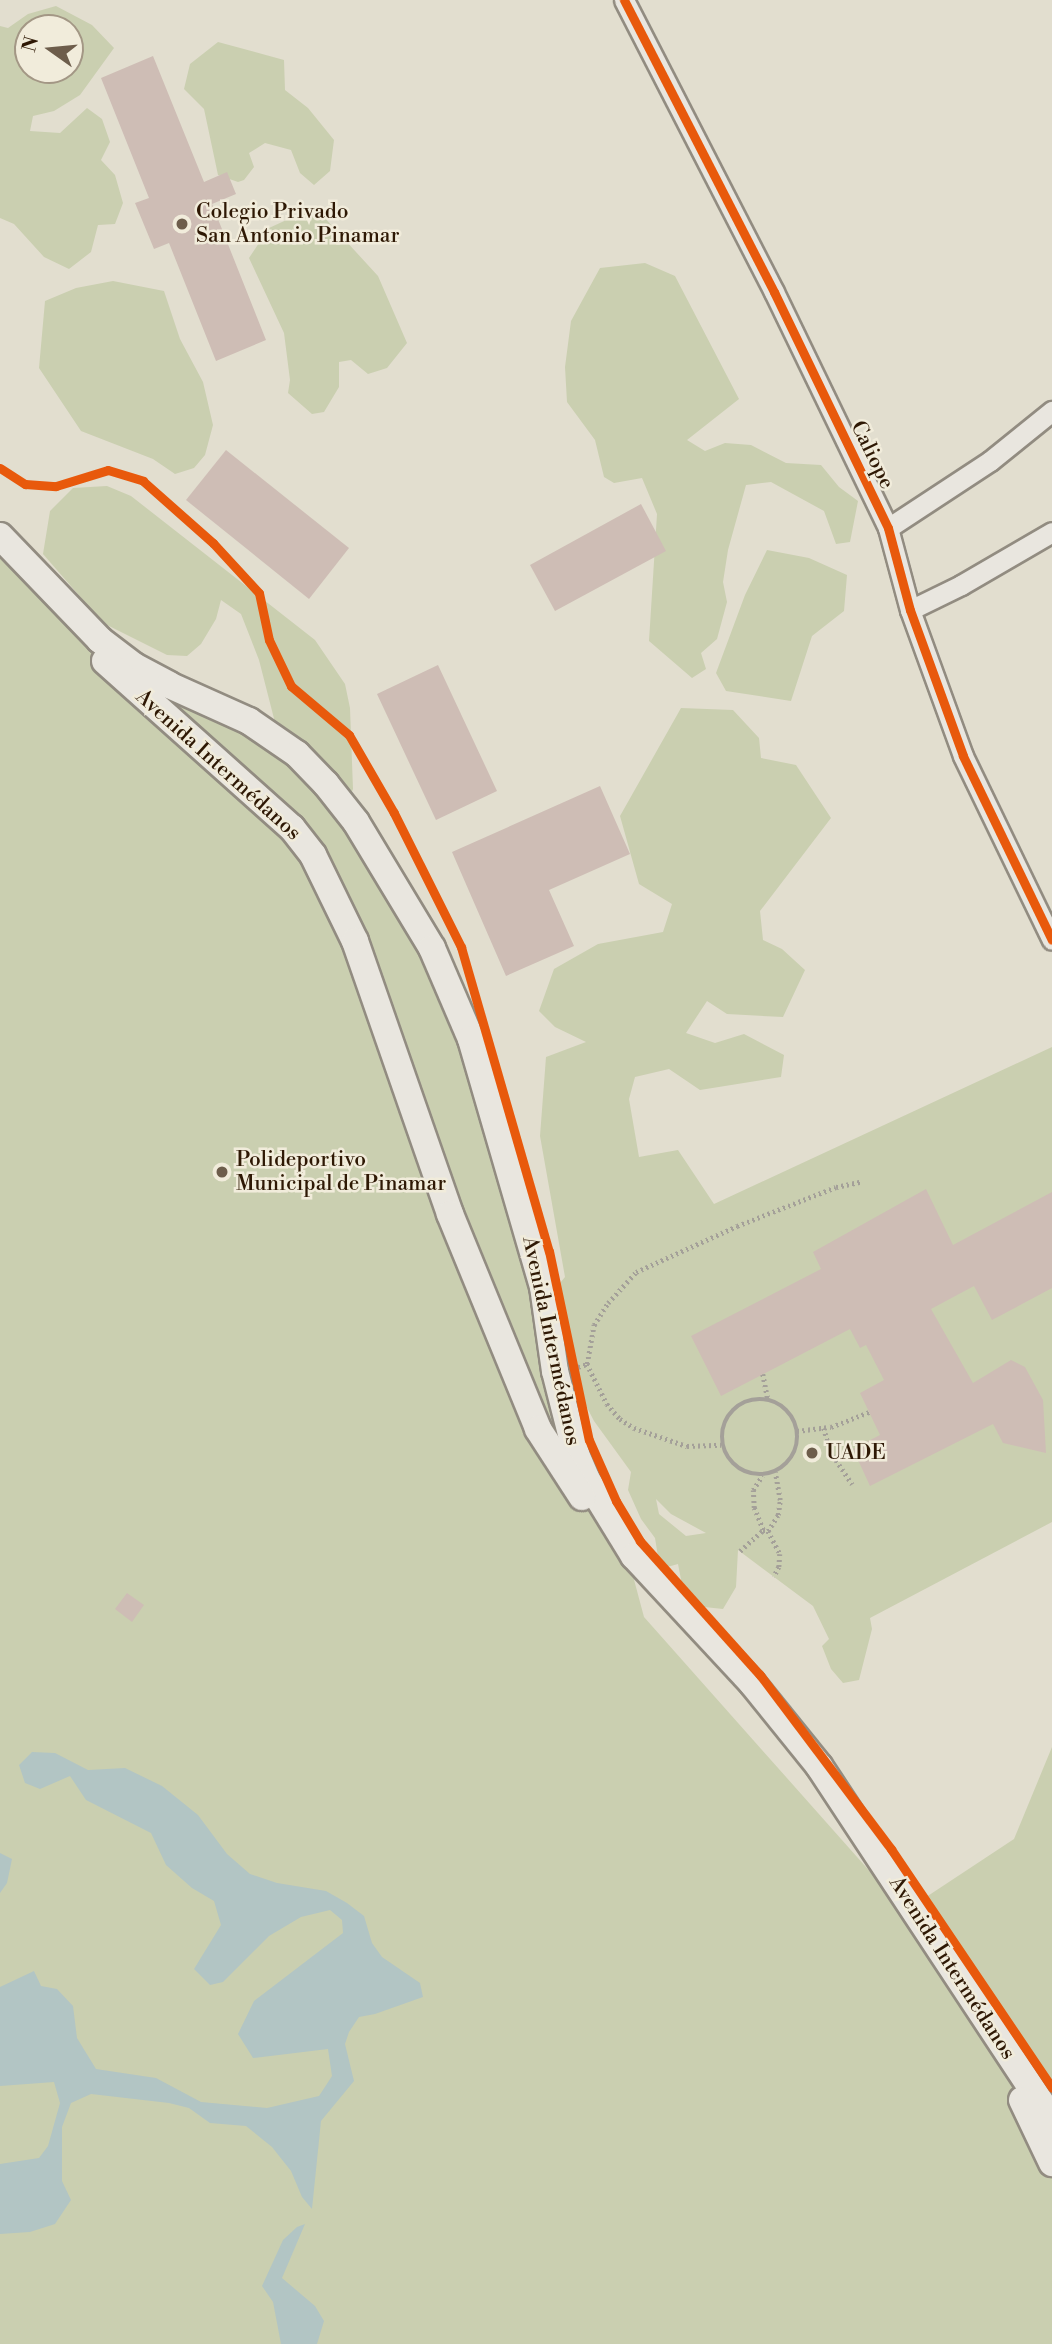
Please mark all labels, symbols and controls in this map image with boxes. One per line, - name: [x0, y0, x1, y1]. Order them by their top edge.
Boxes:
- north arrow: [14, 14, 84, 84]
- text: N: [17, 34, 44, 54]
- place label: Colegio Privado San Antonio Pinamar: [196, 199, 400, 249]
- marker: Colegio Privado San Antonio Pinamar: [174, 216, 190, 232]
- street label: Caliope: [845, 417, 899, 493]
- street label: Avenida Intermédanos: [130, 684, 306, 846]
- place label: Polideportivo Municipal de Pinamar: [236, 1147, 446, 1197]
- marker: Polideportivo Municipal de Pinamar: [214, 1164, 230, 1180]
- street label: Avenida Intermédanos: [516, 1234, 586, 1448]
- place label: UADE: [826, 1440, 886, 1466]
- marker: UADE: [804, 1445, 820, 1461]
- street label: Avenida Intermédanos: [883, 1872, 1021, 2064]

